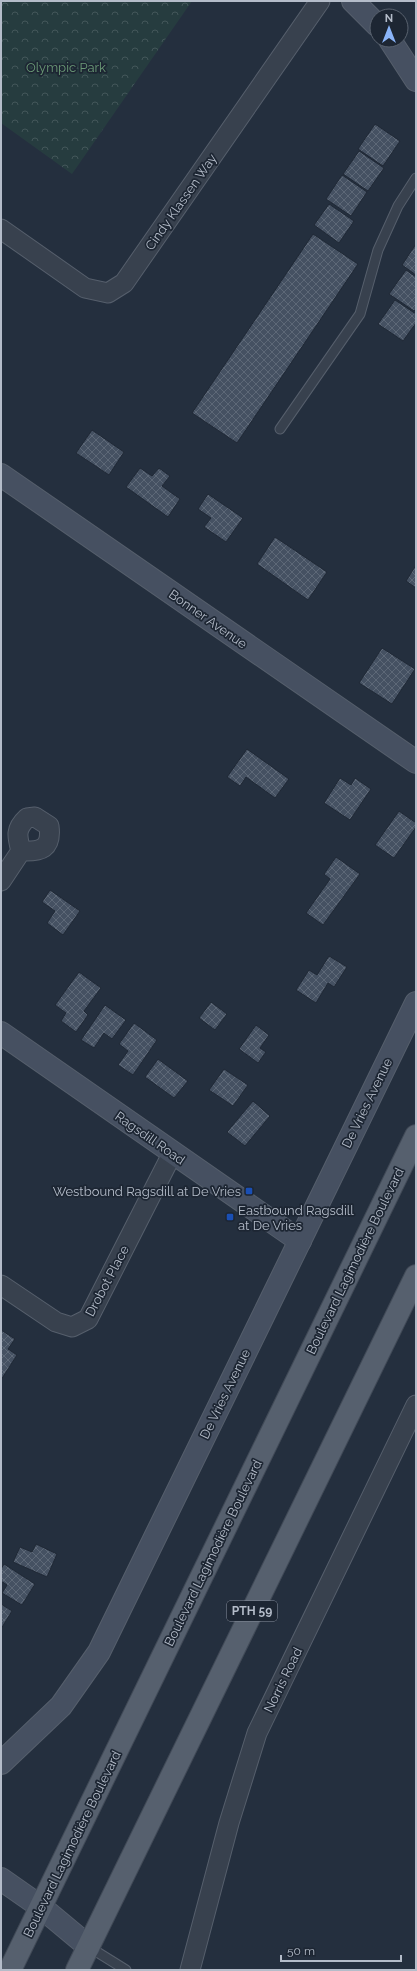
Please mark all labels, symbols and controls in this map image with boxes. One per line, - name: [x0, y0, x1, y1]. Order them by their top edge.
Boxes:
- north arrow: [369, 8, 409, 48]
- text: N: [385, 12, 393, 25]
- park label: Olympic Park: [26, 60, 106, 75]
- street label: Cindy Klassen Way: [142, 151, 220, 253]
- street label: Bonner Avenue: [166, 586, 250, 652]
- street label: De Vries Avenue: [339, 1055, 395, 1150]
- street label: Ragsdill Road: [112, 1108, 188, 1168]
- street label: Boulevard Lagimodière Boulevard: [303, 1165, 407, 1357]
- place label: Westbound Ragsdill at De Vries: [53, 1184, 241, 1199]
- marker: Westbound Ragsdill at De Vries: [244, 1186, 254, 1196]
- place label: Eastbound Ragsdill at De Vries: [238, 1203, 354, 1233]
- marker: Eastbound Ragsdill at De Vries: [225, 1212, 235, 1222]
- street label: Drobot Place: [82, 1243, 132, 1319]
- street label: De Vries Avenue: [197, 1346, 253, 1441]
- street label: Boulevard Lagimodière Boulevard: [161, 1457, 265, 1649]
- road number: PTH 59: [227, 1601, 277, 1621]
- street label: Norris Road: [261, 1645, 305, 1715]
- street label: Boulevard Lagimodière Boulevard: [20, 1748, 124, 1940]
- scale bar: [281, 1937, 401, 1963]
- text: 50 m: [287, 1944, 315, 1958]

